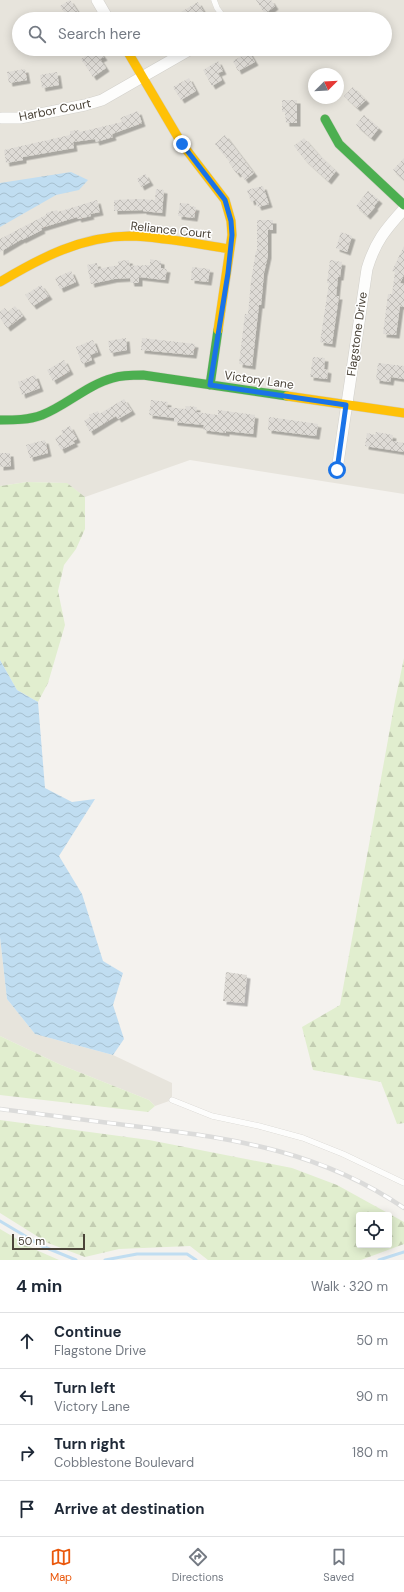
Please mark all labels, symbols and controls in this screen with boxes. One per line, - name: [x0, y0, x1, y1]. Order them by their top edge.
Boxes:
- search box: [12, 12, 392, 56]
- icon: search: [26, 23, 48, 45]
- text: Search here: [58, 24, 141, 44]
- north arrow: [308, 68, 344, 104]
- street label: Harbor Court: [18, 95, 93, 125]
- route end: [173, 135, 191, 153]
- street label: Reliance Court: [130, 218, 212, 242]
- street label: Flagstone Drive: [343, 291, 371, 377]
- street label: Victory Lane: [223, 367, 295, 393]
- route start: [328, 461, 346, 479]
- map controls: [356, 1212, 392, 1248]
- button: locate: [356, 1212, 392, 1248]
- scale bar: [12, 1232, 85, 1251]
- text: 50 m: [18, 1234, 45, 1248]
- text: 4 min: [16, 1275, 62, 1297]
- text: Walk · 320 m: [311, 1278, 388, 1295]
- text: Continue: [54, 1322, 122, 1342]
- icon: ahead: [16, 1330, 38, 1352]
- text: 50 m: [356, 1332, 388, 1349]
- text: Flagstone Drive: [54, 1342, 146, 1359]
- text: Turn left: [54, 1378, 115, 1398]
- icon: left: [16, 1386, 38, 1408]
- text: 90 m: [356, 1388, 388, 1405]
- text: Victory Lane: [54, 1398, 130, 1415]
- text: Turn right: [54, 1434, 125, 1454]
- icon: right: [16, 1442, 38, 1464]
- text: 180 m: [352, 1444, 388, 1461]
- text: Cobblestone Boulevard: [54, 1454, 194, 1471]
- icon: arrive: [16, 1498, 38, 1520]
- text: Arrive at destination: [54, 1499, 205, 1519]
- tab: Map: [50, 1546, 72, 1584]
- tab: Directions: [172, 1546, 224, 1584]
- tab: Saved: [323, 1546, 354, 1584]

